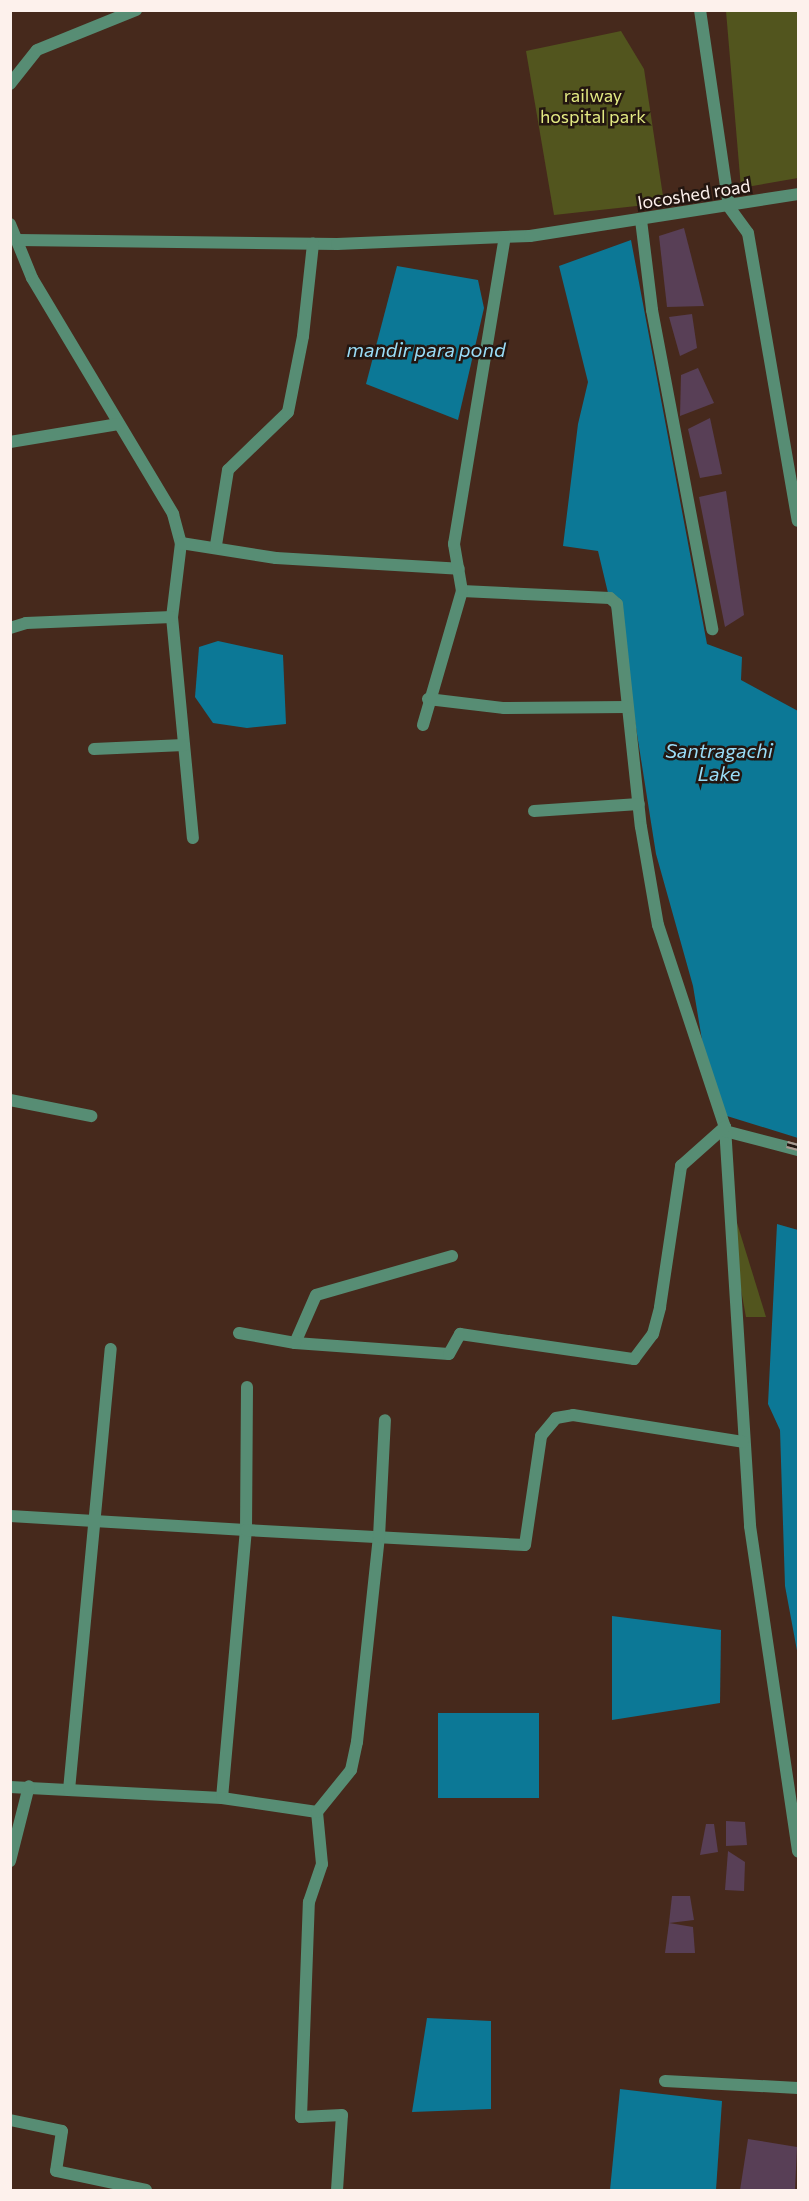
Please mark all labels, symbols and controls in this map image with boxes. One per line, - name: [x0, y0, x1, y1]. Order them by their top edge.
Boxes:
- park label: railway hospital park: [540, 85, 646, 128]
- street label: locoshed road: [636, 174, 752, 214]
- water label: mandir para pond: [346, 337, 506, 361]
- water label: Santragachi Lake: [665, 738, 773, 785]

